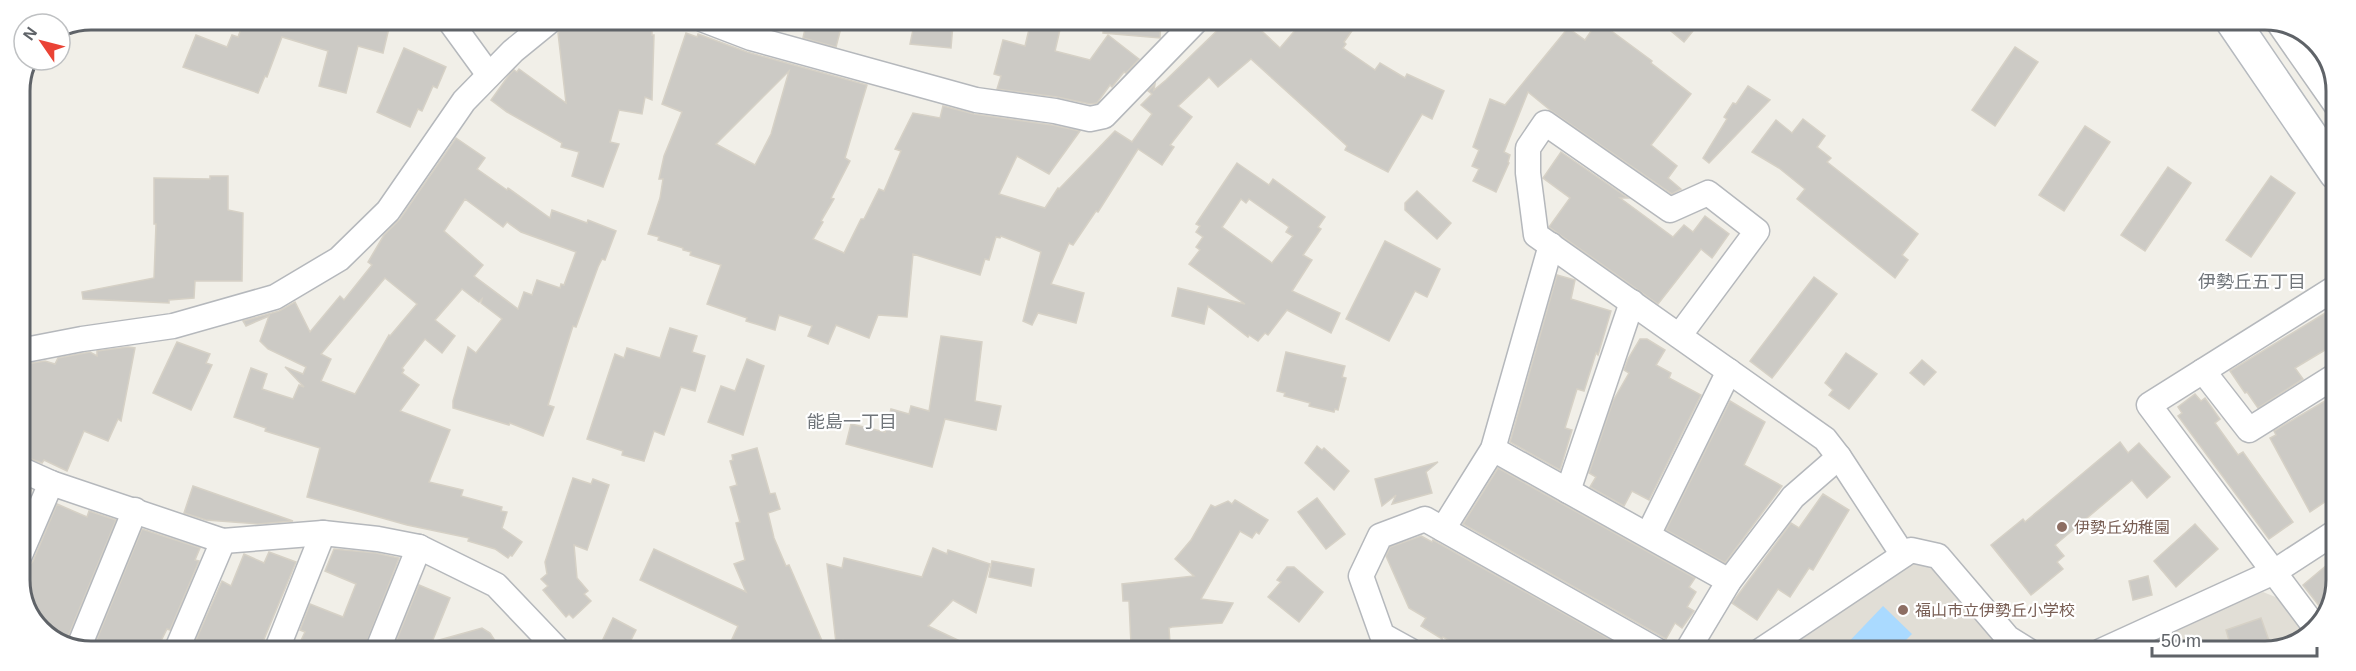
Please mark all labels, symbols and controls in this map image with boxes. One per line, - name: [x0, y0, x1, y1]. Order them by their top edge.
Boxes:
- north arrow: [12, 12, 72, 72]
- text: N: [20, 24, 40, 43]
- district label: 伊勢丘五丁目: [2198, 272, 2306, 292]
- district label: 能島一丁目: [807, 412, 897, 432]
- place label: 伊勢丘幼稚園: [2074, 519, 2170, 536]
- marker: 伊勢丘幼稚園: [2055, 520, 2069, 534]
- place label: 福山市立伊勢丘小学校: [1915, 602, 2075, 619]
- marker: 福山市立伊勢丘小学校: [1896, 603, 1910, 617]
- scale bar: [2152, 620, 2317, 658]
- text: 50 m: [2161, 631, 2201, 651]

